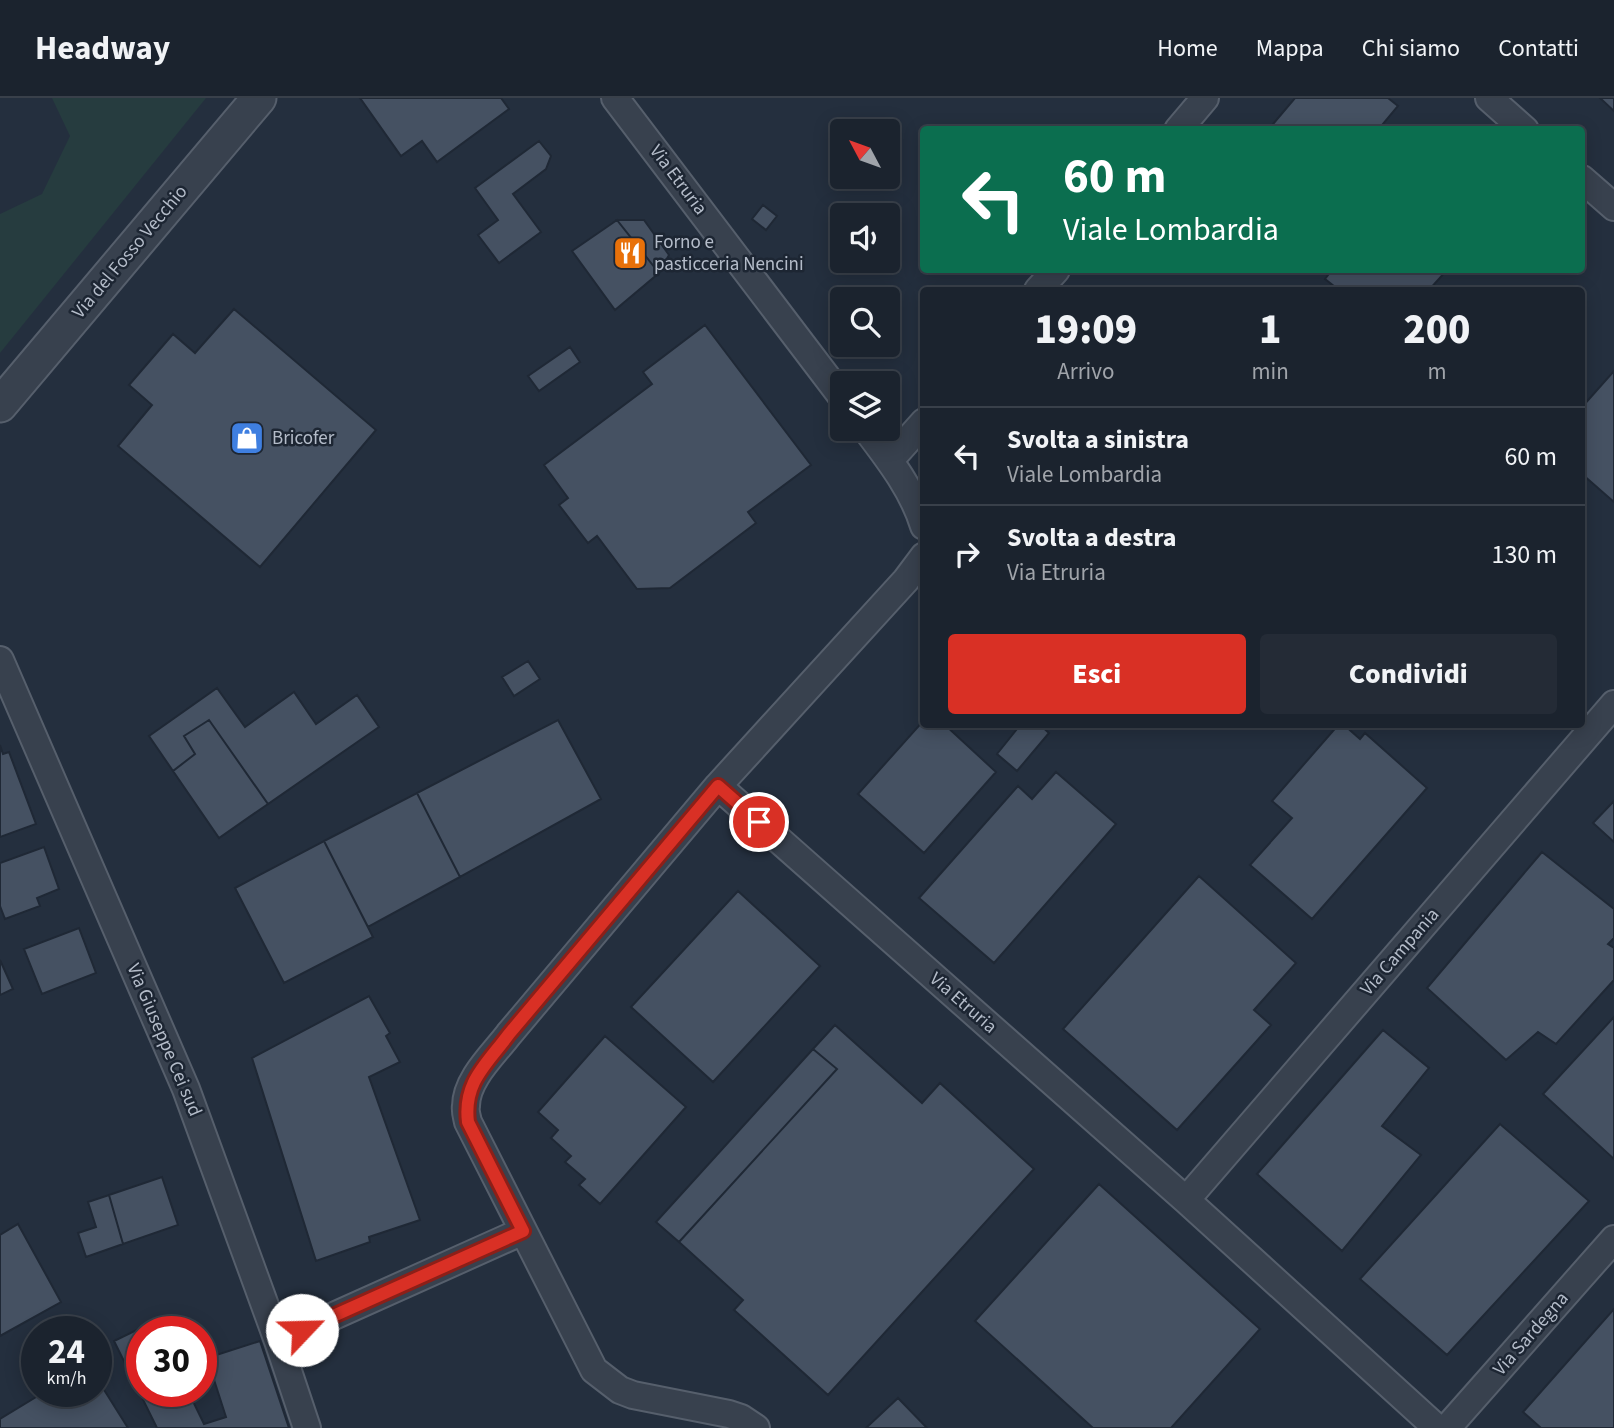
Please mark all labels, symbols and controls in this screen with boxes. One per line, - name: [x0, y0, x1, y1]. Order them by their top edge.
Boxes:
- text: Headway: [35, 25, 170, 72]
- text: Home: [1157, 31, 1218, 66]
- text: Mappa: [1256, 31, 1324, 66]
- text: Chi siamo: [1362, 31, 1460, 66]
- text: Contatti: [1498, 31, 1579, 66]
- north arrow: [830, 119, 900, 189]
- map controls: [830, 119, 900, 441]
- street label: Via Etruria: [643, 139, 713, 221]
- text: 60 m: [1063, 142, 1167, 212]
- icon: left: [948, 154, 1039, 245]
- street label: Via del Fosso Vecchio: [66, 179, 194, 325]
- button: sound: [830, 203, 900, 273]
- text: Viale Lombardia: [1063, 207, 1279, 253]
- place label: Forno e pasticceria Nencini: [654, 229, 804, 278]
- restaurant icon: Forno e pasticceria Nencini: [611, 234, 649, 272]
- button: search: [830, 287, 900, 357]
- text: 19:09: [1034, 300, 1137, 360]
- text: 1: [1259, 300, 1281, 360]
- text: 200: [1403, 300, 1471, 360]
- text: Arrivo: [1057, 355, 1114, 388]
- text: min: [1252, 355, 1289, 388]
- text: m: [1427, 355, 1446, 388]
- button: layers: [830, 371, 900, 441]
- shop icon: Bricofer: [228, 419, 266, 457]
- text: Svolta a sinistra: [1007, 421, 1189, 458]
- place label: Bricofer: [272, 425, 335, 452]
- icon: left: [948, 437, 986, 475]
- text: 60 m: [1504, 438, 1557, 475]
- text: Viale Lombardia: [1007, 458, 1162, 491]
- text: Svolta a destra: [1007, 519, 1177, 556]
- icon: right: [948, 535, 986, 573]
- text: 130 m: [1491, 536, 1557, 573]
- text: Via Etruria: [1007, 556, 1106, 589]
- button: Esci: [948, 634, 1246, 714]
- button: Condividi: [1260, 634, 1557, 714]
- pin: [729, 792, 789, 852]
- icon: arrive: [740, 803, 778, 841]
- street label: Via Campania: [1354, 902, 1446, 1002]
- street label: Via Giuseppe Cei sud: [120, 959, 208, 1121]
- street label: Via Etruria: [923, 966, 1003, 1040]
- street label: Via Sardegna: [1487, 1286, 1575, 1382]
- position arrow: [265, 1293, 339, 1367]
- speed limit sign: 30: [126, 1316, 217, 1407]
- text: 24: [48, 1327, 85, 1377]
- text: km/h: [47, 1366, 86, 1391]

